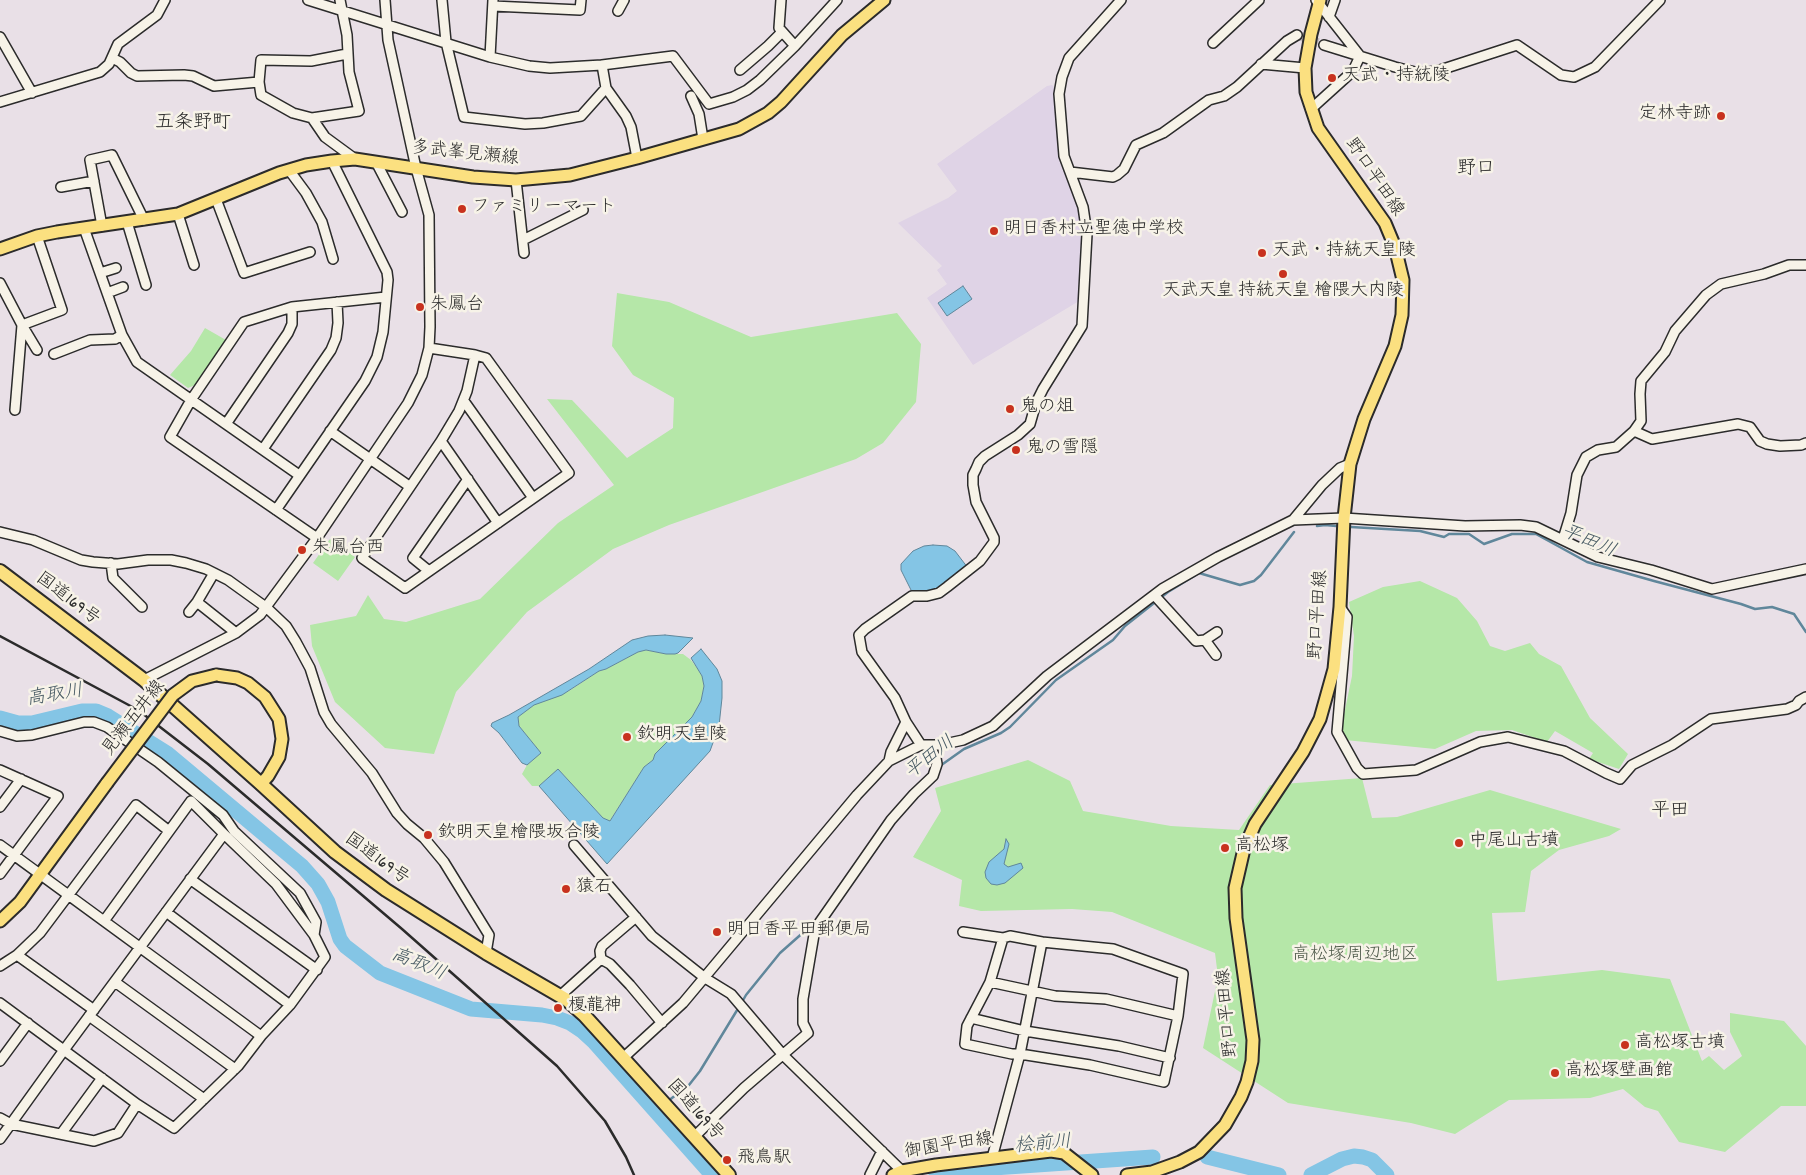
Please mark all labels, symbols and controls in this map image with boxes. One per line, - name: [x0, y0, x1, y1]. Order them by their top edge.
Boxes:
- place label: 天武・持統陵: [1342, 67, 1450, 89]
- marker: 天武・持統陵: [1326, 72, 1338, 84]
- place label: 定林寺跡: [1639, 105, 1711, 127]
- marker: 定林寺跡: [1715, 110, 1727, 122]
- district label: 五条野町: [155, 113, 231, 135]
- street label: 野口平田線: [1339, 135, 1407, 221]
- street label: 多武峯見瀬線: [410, 139, 520, 171]
- district label: 野口: [1457, 159, 1495, 181]
- place label: ファミリーマート: [472, 198, 616, 220]
- marker: ファミリーマート: [456, 203, 468, 215]
- place label: 明日香村立聖徳中学校: [1004, 220, 1184, 242]
- marker: 明日香村立聖徳中学校: [988, 225, 1000, 237]
- place label: 天武・持統天皇陵: [1272, 242, 1416, 264]
- marker: 天武・持統天皇陵: [1256, 247, 1268, 259]
- marker: 天武天皇 持統天皇 檜隈大内陵: [1277, 268, 1289, 280]
- place label: 天武天皇 持統天皇 檜隈大内陵: [1162, 282, 1404, 304]
- place label: 朱鳳台: [430, 296, 484, 318]
- marker: 朱鳳台: [414, 301, 426, 313]
- place label: 鬼の俎: [1020, 398, 1074, 420]
- marker: 鬼の俎: [1004, 403, 1016, 415]
- place label: 鬼の雪隠: [1026, 439, 1098, 461]
- marker: 鬼の雪隠: [1010, 444, 1022, 456]
- water label: 平田川: [1557, 521, 1619, 565]
- place label: 朱鳳台西: [312, 539, 384, 561]
- marker: 朱鳳台西: [296, 544, 308, 556]
- street label: 国道169号: [31, 569, 103, 631]
- street label: 野口平田線: [1306, 569, 1334, 661]
- street label: 見瀬五井線: [99, 677, 171, 761]
- water label: 高取川: [25, 681, 85, 713]
- place label: 欽明天皇陵: [637, 726, 727, 748]
- marker: 欽明天皇陵: [621, 731, 633, 743]
- water label: 平田川: [902, 732, 960, 786]
- district label: 平田: [1651, 801, 1689, 823]
- place label: 欽明天皇檜隈坂合陵: [438, 824, 600, 846]
- street label: 国道169号: [339, 829, 413, 891]
- marker: 欽明天皇檜隈坂合陵: [422, 829, 434, 841]
- place label: 中尾山古墳: [1469, 832, 1559, 854]
- place label: 高松塚: [1235, 837, 1289, 859]
- marker: 中尾山古墳: [1453, 837, 1465, 849]
- marker: 高松塚: [1219, 842, 1231, 854]
- place label: 猿石: [576, 878, 612, 900]
- marker: 猿石: [560, 883, 572, 895]
- place label: 明日香平田郵便局: [727, 921, 871, 943]
- marker: 明日香平田郵便局: [711, 926, 723, 938]
- water label: 高取川: [387, 945, 449, 987]
- park label: 高松塚周辺地区: [1292, 946, 1418, 968]
- street label: 野口平田線: [1214, 967, 1244, 1059]
- place label: 榎龍神: [568, 997, 622, 1019]
- marker: 榎龍神: [552, 1002, 564, 1014]
- place label: 高松塚古墳: [1635, 1034, 1725, 1056]
- marker: 高松塚古墳: [1619, 1039, 1631, 1051]
- place label: 高松塚壁画館: [1565, 1062, 1673, 1084]
- marker: 高松塚壁画館: [1549, 1067, 1561, 1079]
- street label: 国道169号: [661, 1076, 727, 1146]
- street label: 御園平田線: [903, 1129, 995, 1165]
- water label: 桧前川: [1014, 1132, 1072, 1160]
- place label: 飛鳥駅: [737, 1149, 791, 1171]
- marker: 飛鳥駅: [721, 1154, 733, 1166]

